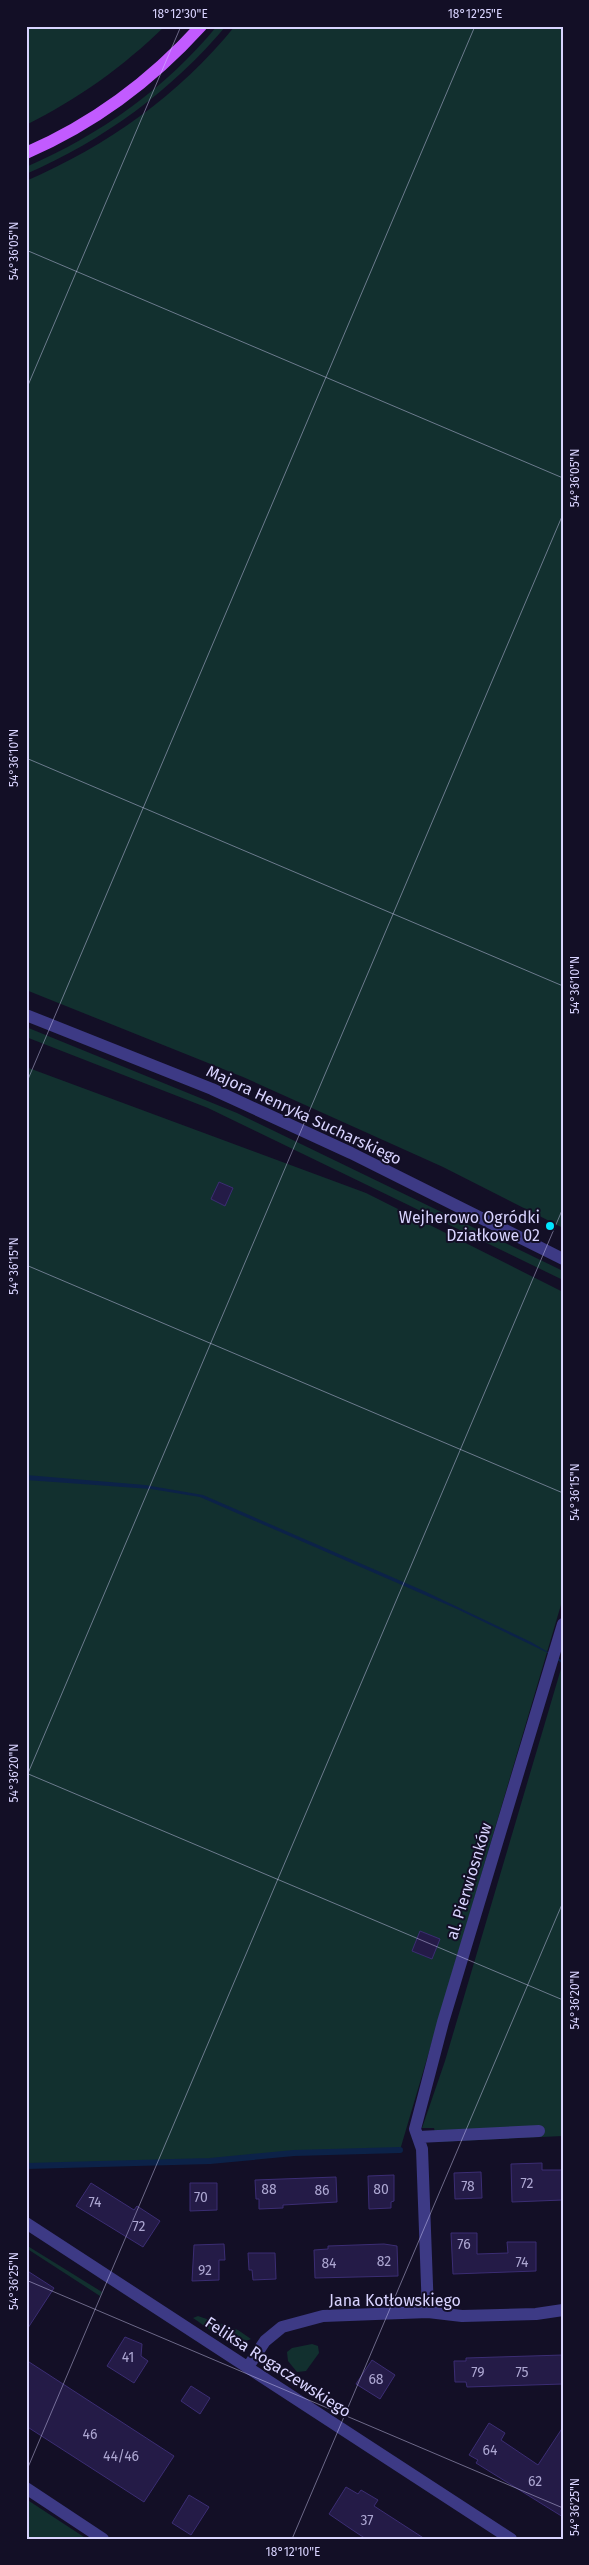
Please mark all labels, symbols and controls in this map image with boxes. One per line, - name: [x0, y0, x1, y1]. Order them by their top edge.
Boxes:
- text: 18°12'30"E: [152, 7, 208, 21]
- text: 18°12'25"E: [448, 7, 502, 21]
- text: 54°36'05"N: [7, 222, 21, 280]
- text: 54°36'05"N: [568, 449, 582, 507]
- text: 54°36'10"N: [7, 729, 21, 787]
- text: 54°36'10"N: [568, 956, 582, 1014]
- street label: Majora Henryka Sucharskiego: [203, 1061, 405, 1169]
- place label: Wejherowo Ogródki Działkowe 02: [399, 1208, 540, 1245]
- marker: Wejherowo Ogródki Działkowe 02: [544, 1220, 556, 1232]
- text: 54°36'15"N: [7, 1237, 21, 1295]
- text: 54°36'15"N: [568, 1463, 582, 1521]
- text: 54°36'20"N: [7, 1744, 21, 1802]
- street label: al. Pierwiosnków: [442, 1820, 496, 1942]
- text: 54°36'20"N: [568, 1971, 582, 2029]
- house number: 72: [521, 2175, 534, 2192]
- house number: 78: [461, 2178, 475, 2195]
- house number: 88: [261, 2181, 277, 2198]
- house number: 80: [373, 2181, 389, 2198]
- house number: 86: [314, 2182, 330, 2199]
- house number: 70: [194, 2189, 208, 2206]
- house number: 74: [88, 2194, 102, 2211]
- house number: 72: [133, 2218, 146, 2235]
- house number: 76: [457, 2236, 471, 2253]
- text: 54°36'25"N: [7, 2252, 21, 2310]
- house number: 82: [377, 2253, 391, 2270]
- house number: 74: [515, 2254, 529, 2271]
- house number: 84: [321, 2255, 337, 2272]
- house number: 92: [198, 2262, 212, 2279]
- street label: Jana Kotłowskiego: [329, 2291, 461, 2310]
- street label: Feliksa Rogaczewskiego: [201, 2313, 355, 2421]
- house number: 41: [122, 2349, 134, 2366]
- house number: 79: [471, 2364, 485, 2381]
- house number: 75: [515, 2364, 529, 2381]
- house number: 68: [368, 2371, 384, 2388]
- house number: 46: [83, 2426, 97, 2443]
- house number: 64: [483, 2442, 498, 2459]
- house number: 44/46: [103, 2448, 139, 2465]
- house number: 62: [528, 2473, 542, 2490]
- text: 54°36'25"N: [568, 2478, 582, 2536]
- house number: 37: [360, 2512, 374, 2529]
- text: 18°12'10"E: [266, 2545, 320, 2559]

